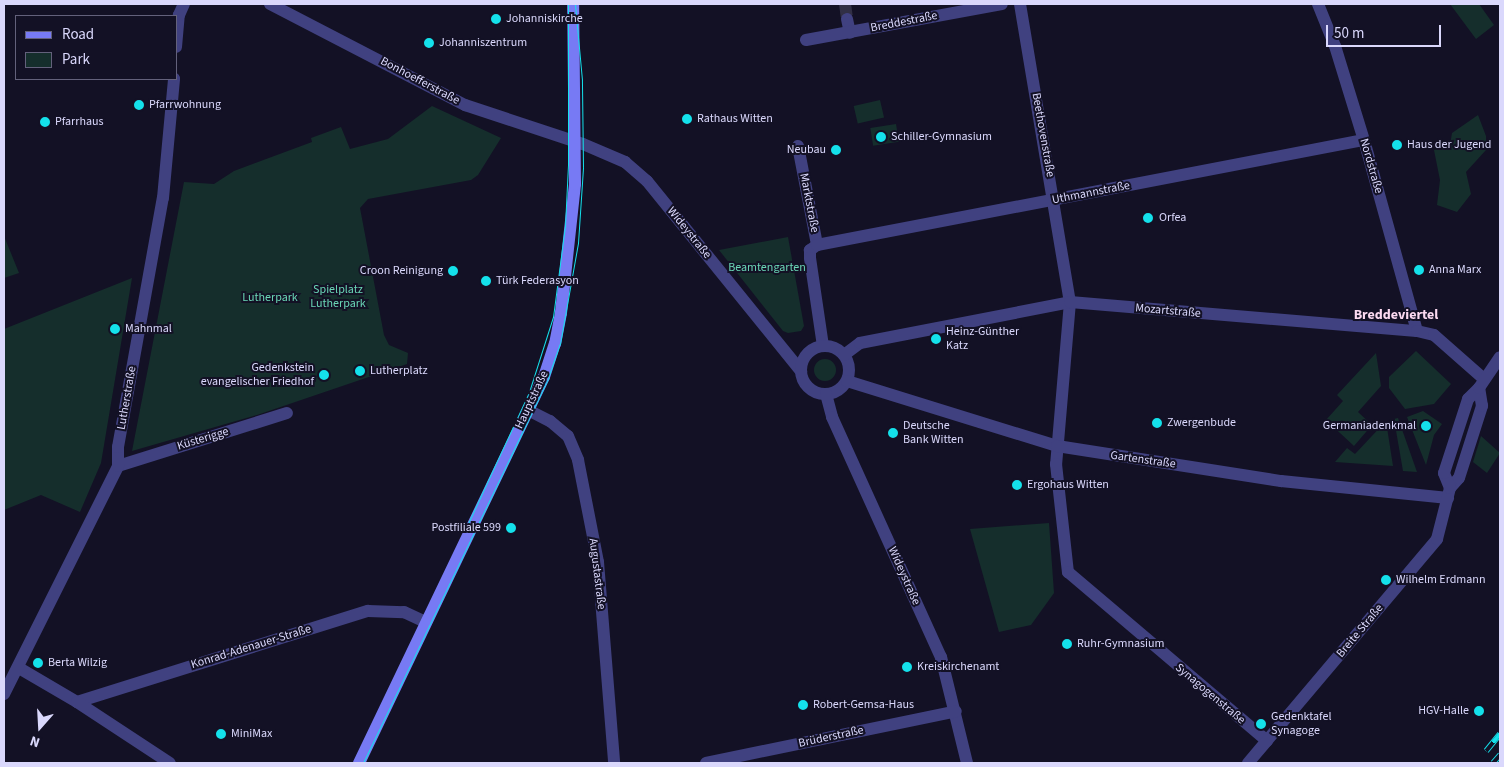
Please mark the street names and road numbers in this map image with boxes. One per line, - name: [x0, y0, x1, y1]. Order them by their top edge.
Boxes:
- street label: Breddestraße: [869, 8, 939, 36]
- street label: Bonhoefferstraße: [378, 54, 462, 108]
- street label: Beethovenstraße: [1028, 92, 1058, 178]
- street label: Nordstraße: [1356, 137, 1386, 195]
- street label: Marktstraße: [796, 172, 822, 234]
- street label: Uthmannstraße: [1051, 178, 1131, 208]
- street label: Wideystraße: [664, 204, 714, 262]
- street label: Mozartstraße: [1135, 301, 1201, 321]
- street label: Lutherstraße: [114, 365, 140, 431]
- street label: Hauptstraße: [512, 369, 552, 431]
- street label: Küsterigge: [176, 424, 230, 454]
- street label: Gartenstraße: [1109, 448, 1177, 472]
- street label: Augustastraße: [585, 537, 609, 611]
- street label: Wideystraße: [885, 545, 923, 607]
- street label: Breite Straße: [1334, 601, 1386, 661]
- street label: Konrad-Adenauer-Straße: [189, 622, 313, 672]
- street label: Synagogenstraße: [1172, 661, 1248, 727]
- street label: Brüderstraße: [797, 723, 865, 751]

